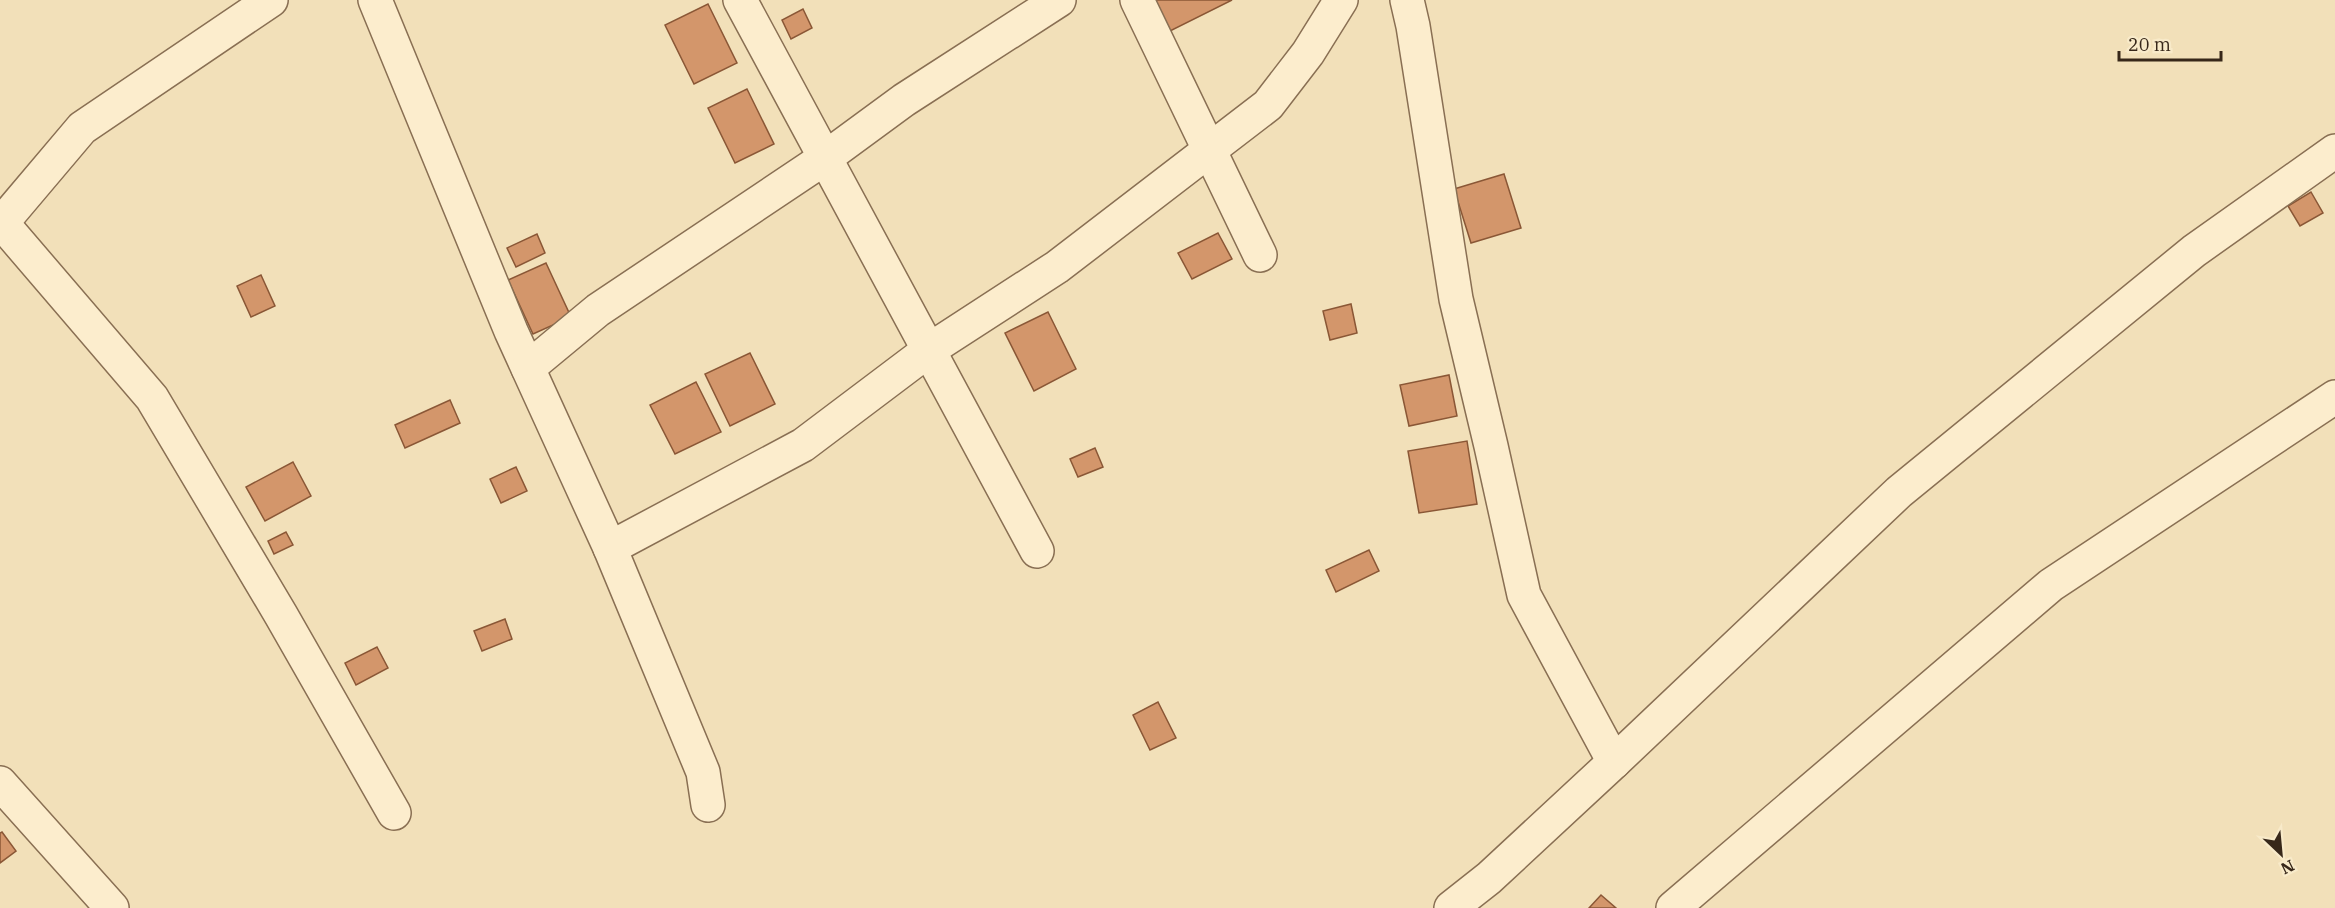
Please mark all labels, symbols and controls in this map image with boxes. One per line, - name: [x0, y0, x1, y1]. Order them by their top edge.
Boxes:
- scale bar: [2119, 24, 2221, 62]
- text: 20 m: [2128, 33, 2171, 56]
- north arrow: [2251, 824, 2311, 884]
- text: N: [2278, 856, 2298, 879]

